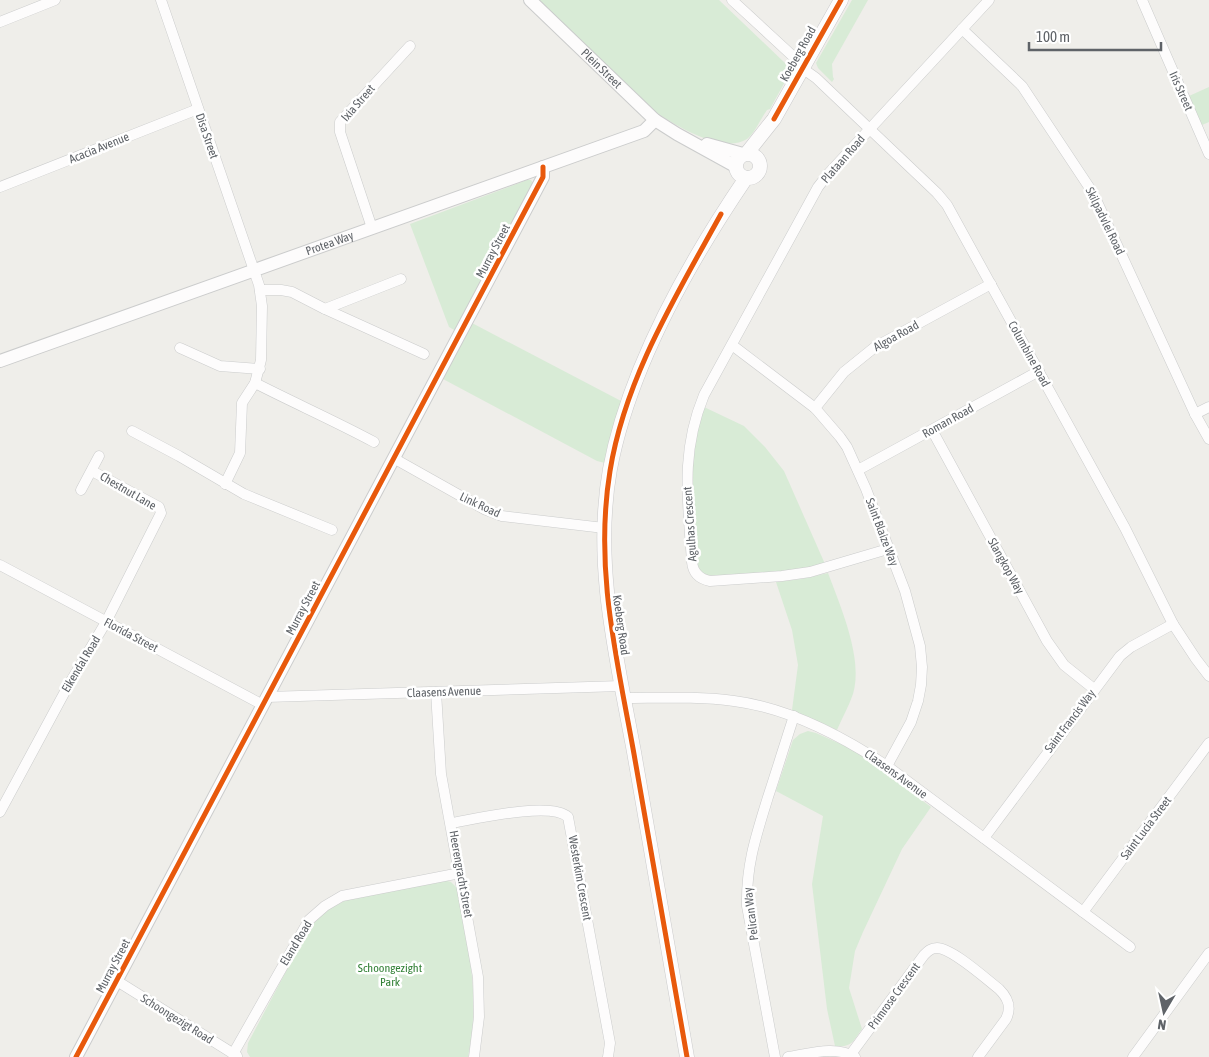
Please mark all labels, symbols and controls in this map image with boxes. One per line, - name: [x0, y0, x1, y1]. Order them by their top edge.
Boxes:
- scale bar: [1029, 20, 1162, 52]
- street label: Koeberg Road: [777, 24, 819, 84]
- text: 100 m: [1036, 28, 1070, 45]
- street label: Plein Street: [578, 46, 625, 92]
- street label: Iris Street: [1166, 69, 1196, 113]
- street label: Ixia Street: [338, 81, 378, 124]
- street label: Disa Street: [193, 111, 221, 161]
- street label: Acacia Avenue: [67, 130, 131, 166]
- street label: Plataan Road: [818, 132, 868, 186]
- street label: Skilpadvlei Road: [1083, 185, 1127, 257]
- street label: Murray Street: [473, 221, 513, 280]
- street label: Protea Way: [304, 228, 356, 258]
- street label: Algoa Road: [871, 318, 921, 354]
- street label: Columbine Road: [1005, 319, 1053, 389]
- street label: Roman Road: [920, 401, 976, 441]
- street label: Chestnut Lane: [97, 469, 159, 513]
- street label: Agulhas Crescent: [680, 486, 700, 562]
- street label: Link Road: [458, 490, 502, 520]
- street label: Saint Blaize Way: [863, 496, 901, 568]
- street label: Slangkop Way: [985, 536, 1027, 596]
- street label: Murray Street: [283, 578, 323, 637]
- street label: Koeberg Road: [610, 594, 632, 656]
- street label: Florida Street: [102, 615, 161, 655]
- street label: Eikendal Road: [59, 633, 103, 695]
- street label: Claasens Avenue: [407, 684, 481, 700]
- street label: Saint Francis Way: [1042, 687, 1098, 755]
- street label: Claasens Avenue: [862, 746, 930, 802]
- street label: Saint Lucia Street: [1118, 793, 1175, 862]
- street label: Heerengracht Street: [446, 829, 476, 919]
- street label: Westerkim Crescent: [566, 834, 594, 922]
- street label: Pelican Way: [741, 887, 761, 941]
- street label: Eland Road: [277, 918, 315, 968]
- street label: Murray Street: [93, 936, 133, 995]
- street label: Primrose Crescent: [865, 959, 923, 1032]
- park label: Schoongezight Park: [358, 961, 423, 989]
- north arrow: [1139, 987, 1189, 1037]
- street label: Schoongezigt Road: [138, 991, 216, 1047]
- text: N: [1157, 1016, 1167, 1033]

